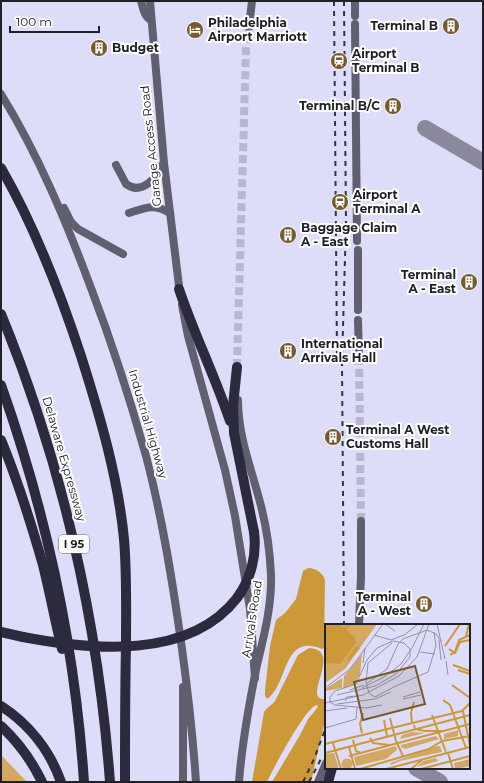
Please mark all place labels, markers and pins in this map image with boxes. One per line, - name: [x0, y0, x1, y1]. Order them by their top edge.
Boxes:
- place label: Philadelphia Airport Marriott: [207, 15, 308, 44]
- building icon: Terminal B: [441, 16, 461, 36]
- place label: Terminal B: [370, 18, 438, 33]
- hotel icon: Philadelphia Airport Marriott: [185, 20, 205, 40]
- building icon: Budget: [89, 38, 109, 58]
- place label: Budget: [112, 40, 160, 55]
- place label: Airport Terminal B: [351, 46, 420, 75]
- station icon: Airport Terminal B: [329, 51, 349, 71]
- building icon: Terminal B/C: [383, 96, 403, 116]
- place label: Terminal B/C: [299, 98, 380, 113]
- place label: Airport Terminal A: [352, 187, 421, 216]
- station icon: Airport Terminal A: [330, 192, 350, 212]
- place label: Baggage Claim A - East: [300, 220, 397, 249]
- building icon: Baggage Claim A - East: [278, 225, 298, 245]
- place label: Terminal A - East: [401, 267, 457, 296]
- building icon: Terminal A - East: [459, 272, 479, 292]
- place label: International Arrivals Hall: [300, 336, 383, 365]
- building icon: International Arrivals Hall: [278, 341, 298, 361]
- place label: Terminal A West Customs Hall: [346, 422, 450, 451]
- building icon: Terminal A West Customs Hall: [323, 427, 343, 447]
- place label: Terminal A - West: [356, 589, 412, 618]
- building icon: Terminal A - West: [414, 594, 434, 614]

